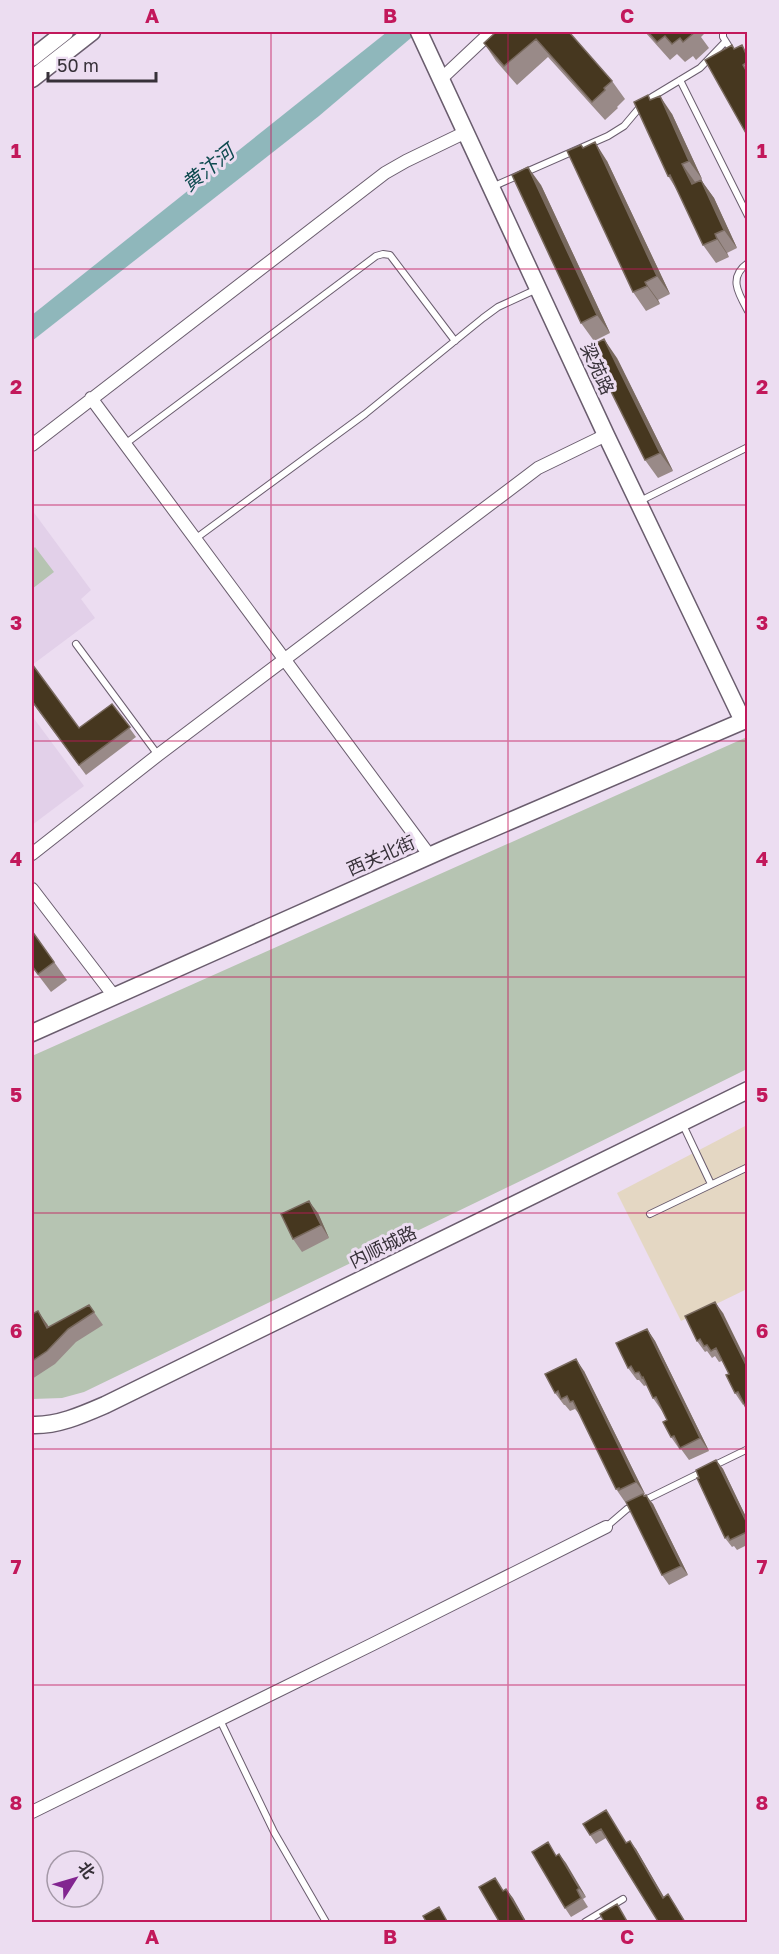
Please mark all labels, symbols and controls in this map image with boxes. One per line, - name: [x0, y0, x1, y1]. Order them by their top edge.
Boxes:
- text: A: [145, 3, 159, 27]
- text: B: [383, 3, 397, 27]
- text: C: [620, 3, 634, 27]
- scale bar: [48, 45, 156, 83]
- text: 50 m: [57, 54, 99, 76]
- water label: 黄汴河: [177, 137, 241, 195]
- text: 1: [11, 138, 21, 162]
- text: 1: [757, 138, 767, 162]
- street label: 梁苑路: [577, 339, 619, 398]
- text: 2: [10, 374, 22, 398]
- text: 2: [756, 374, 768, 398]
- text: 3: [10, 610, 22, 634]
- text: 3: [756, 610, 768, 634]
- street label: 西关北街: [343, 830, 418, 880]
- text: 4: [10, 846, 22, 870]
- text: 4: [756, 846, 768, 870]
- text: 5: [10, 1082, 22, 1106]
- text: 5: [756, 1082, 768, 1106]
- street label: 内顺城路: [345, 1220, 420, 1272]
- text: 6: [10, 1318, 22, 1342]
- text: 6: [756, 1318, 768, 1342]
- text: 7: [11, 1554, 22, 1578]
- text: 7: [757, 1554, 768, 1578]
- text: 8: [10, 1790, 22, 1814]
- text: 8: [756, 1790, 768, 1814]
- north arrow: [45, 1849, 105, 1909]
- text: 北: [74, 1858, 100, 1882]
- text: A: [145, 1924, 159, 1948]
- text: B: [383, 1924, 397, 1948]
- text: C: [620, 1924, 634, 1948]

